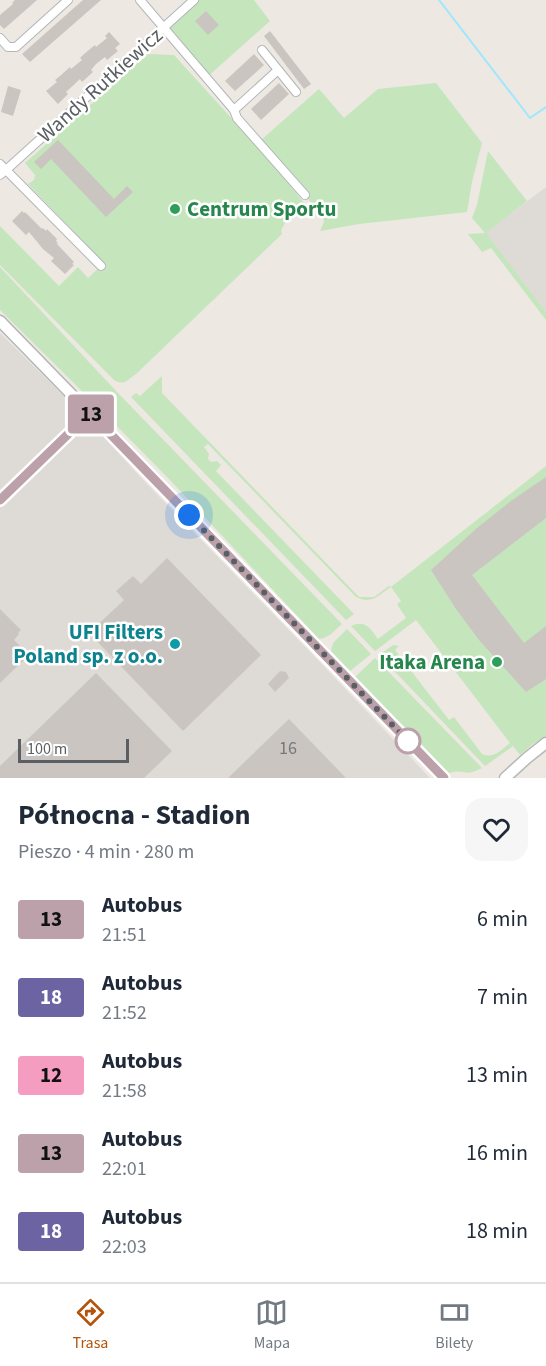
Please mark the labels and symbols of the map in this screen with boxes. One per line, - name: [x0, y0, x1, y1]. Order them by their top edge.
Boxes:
- street label: Wandy Rutkiewicz: [31, 21, 169, 149]
- place label: Centrum Sportu: [187, 194, 336, 224]
- marker: Centrum Sportu: [168, 202, 182, 216]
- line badge: 13: [64, 394, 118, 434]
- your location: [174, 500, 204, 530]
- place label: UFI Filters Poland sp. z o.o.: [13, 617, 163, 671]
- marker: UFI Filters Poland sp. z o.o.: [168, 637, 182, 651]
- place label: Itaka Arena: [379, 647, 485, 677]
- marker: Itaka Arena: [490, 655, 504, 669]
- unlabelled marker: [395, 728, 421, 754]
- scale bar: [18, 736, 129, 764]
- house number: 16: [279, 736, 297, 761]

